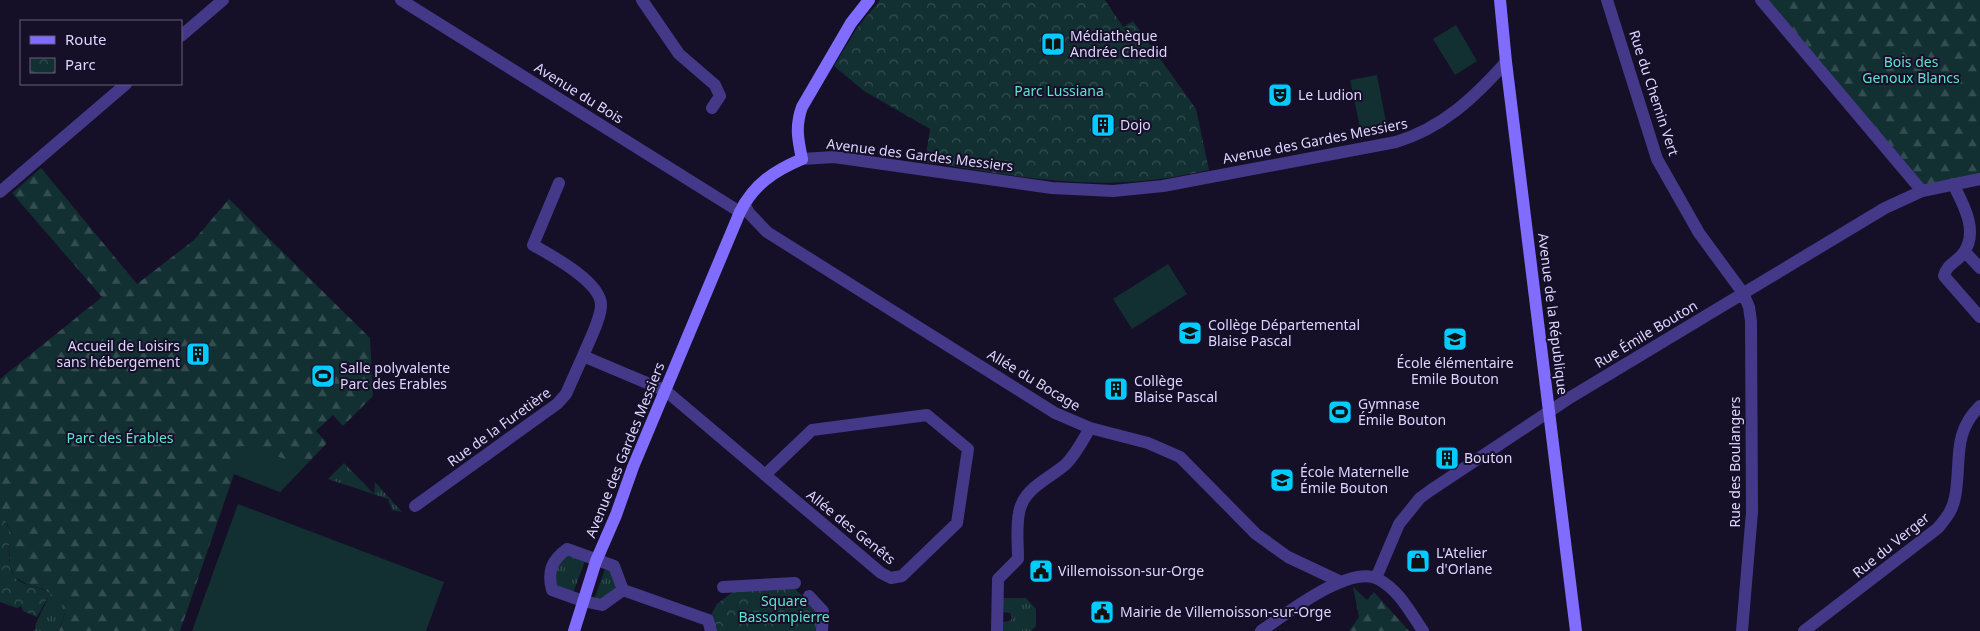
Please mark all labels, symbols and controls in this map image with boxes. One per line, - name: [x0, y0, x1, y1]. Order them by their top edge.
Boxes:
- legend: [20, 20, 182, 85]
- place label: Médiathèque Andrée Chedid: [1070, 26, 1167, 61]
- street label: Rue du Chemin Vert: [1625, 28, 1684, 158]
- text: Route: [65, 29, 107, 49]
- library icon: Médiathèque Andrée Chedid: [1040, 31, 1066, 57]
- park label: Bois des Genoux Blancs: [1862, 52, 1960, 87]
- text: Parc: [65, 54, 96, 74]
- street label: Avenue du Bois: [531, 58, 628, 128]
- park label: Parc Lussiana: [1014, 81, 1104, 100]
- theatre icon: Le Ludion: [1267, 82, 1293, 108]
- place label: Le Ludion: [1298, 85, 1362, 104]
- building icon: Dojo: [1090, 112, 1116, 138]
- street label: Avenue des Gardes Messiers: [1221, 113, 1409, 168]
- place label: Dojo: [1120, 115, 1151, 134]
- street label: Avenue des Gardes Messiers: [826, 134, 1015, 175]
- street label: Avenue de la République: [1534, 232, 1573, 396]
- street label: Rue Émile Bouton: [1591, 295, 1701, 372]
- place label: Collège Départemental Blaise Pascal: [1208, 315, 1360, 350]
- school or university icon: Collège Départemental Blaise Pascal: [1177, 320, 1203, 346]
- school or university icon: École élémentaire Emile Bouton: [1442, 326, 1468, 352]
- place label: Accueil de Loisirs sans hébergement: [57, 336, 180, 371]
- building icon: Accueil de Loisirs sans hébergement: [185, 341, 211, 367]
- street label: Allée du Bocage: [984, 344, 1084, 415]
- place label: École élémentaire Emile Bouton: [1396, 353, 1514, 388]
- place label: Salle polyvalente Parc des Erables: [340, 358, 450, 393]
- street label: Avenue des Gardes Messiers: [581, 359, 669, 541]
- sports icon: Salle polyvalente Parc des Erables: [310, 363, 336, 389]
- place label: Collège Blaise Pascal: [1134, 371, 1218, 406]
- building icon: Collège Blaise Pascal: [1103, 376, 1129, 402]
- street label: Rue de la Furetière: [443, 383, 554, 471]
- place label: Gymnase Émile Bouton: [1358, 394, 1446, 429]
- street label: Rue des Boulangers: [1725, 396, 1744, 528]
- sports icon: Gymnase Émile Bouton: [1327, 399, 1353, 425]
- park label: Parc des Érables: [66, 428, 174, 447]
- building icon: Bouton: [1434, 445, 1460, 471]
- place label: Bouton: [1464, 448, 1512, 467]
- place label: École Maternelle Émile Bouton: [1300, 462, 1409, 497]
- school or university icon: École Maternelle Émile Bouton: [1269, 467, 1295, 493]
- street label: Allée des Genêts: [803, 485, 900, 568]
- street label: Rue du Verger: [1848, 508, 1933, 581]
- place label: L'Atelier d'Orlane: [1436, 543, 1493, 578]
- shop icon: L'Atelier d'Orlane: [1405, 548, 1431, 574]
- public building icon: Villemoisson-sur-Orge: [1028, 558, 1054, 584]
- place label: Villemoisson-sur-Orge: [1058, 561, 1204, 580]
- park label: Square Bassompierre: [738, 591, 830, 626]
- public building icon: Mairie de Villemoisson-sur-Orge: [1089, 599, 1115, 625]
- place label: Mairie de Villemoisson-sur-Orge: [1120, 602, 1331, 621]

